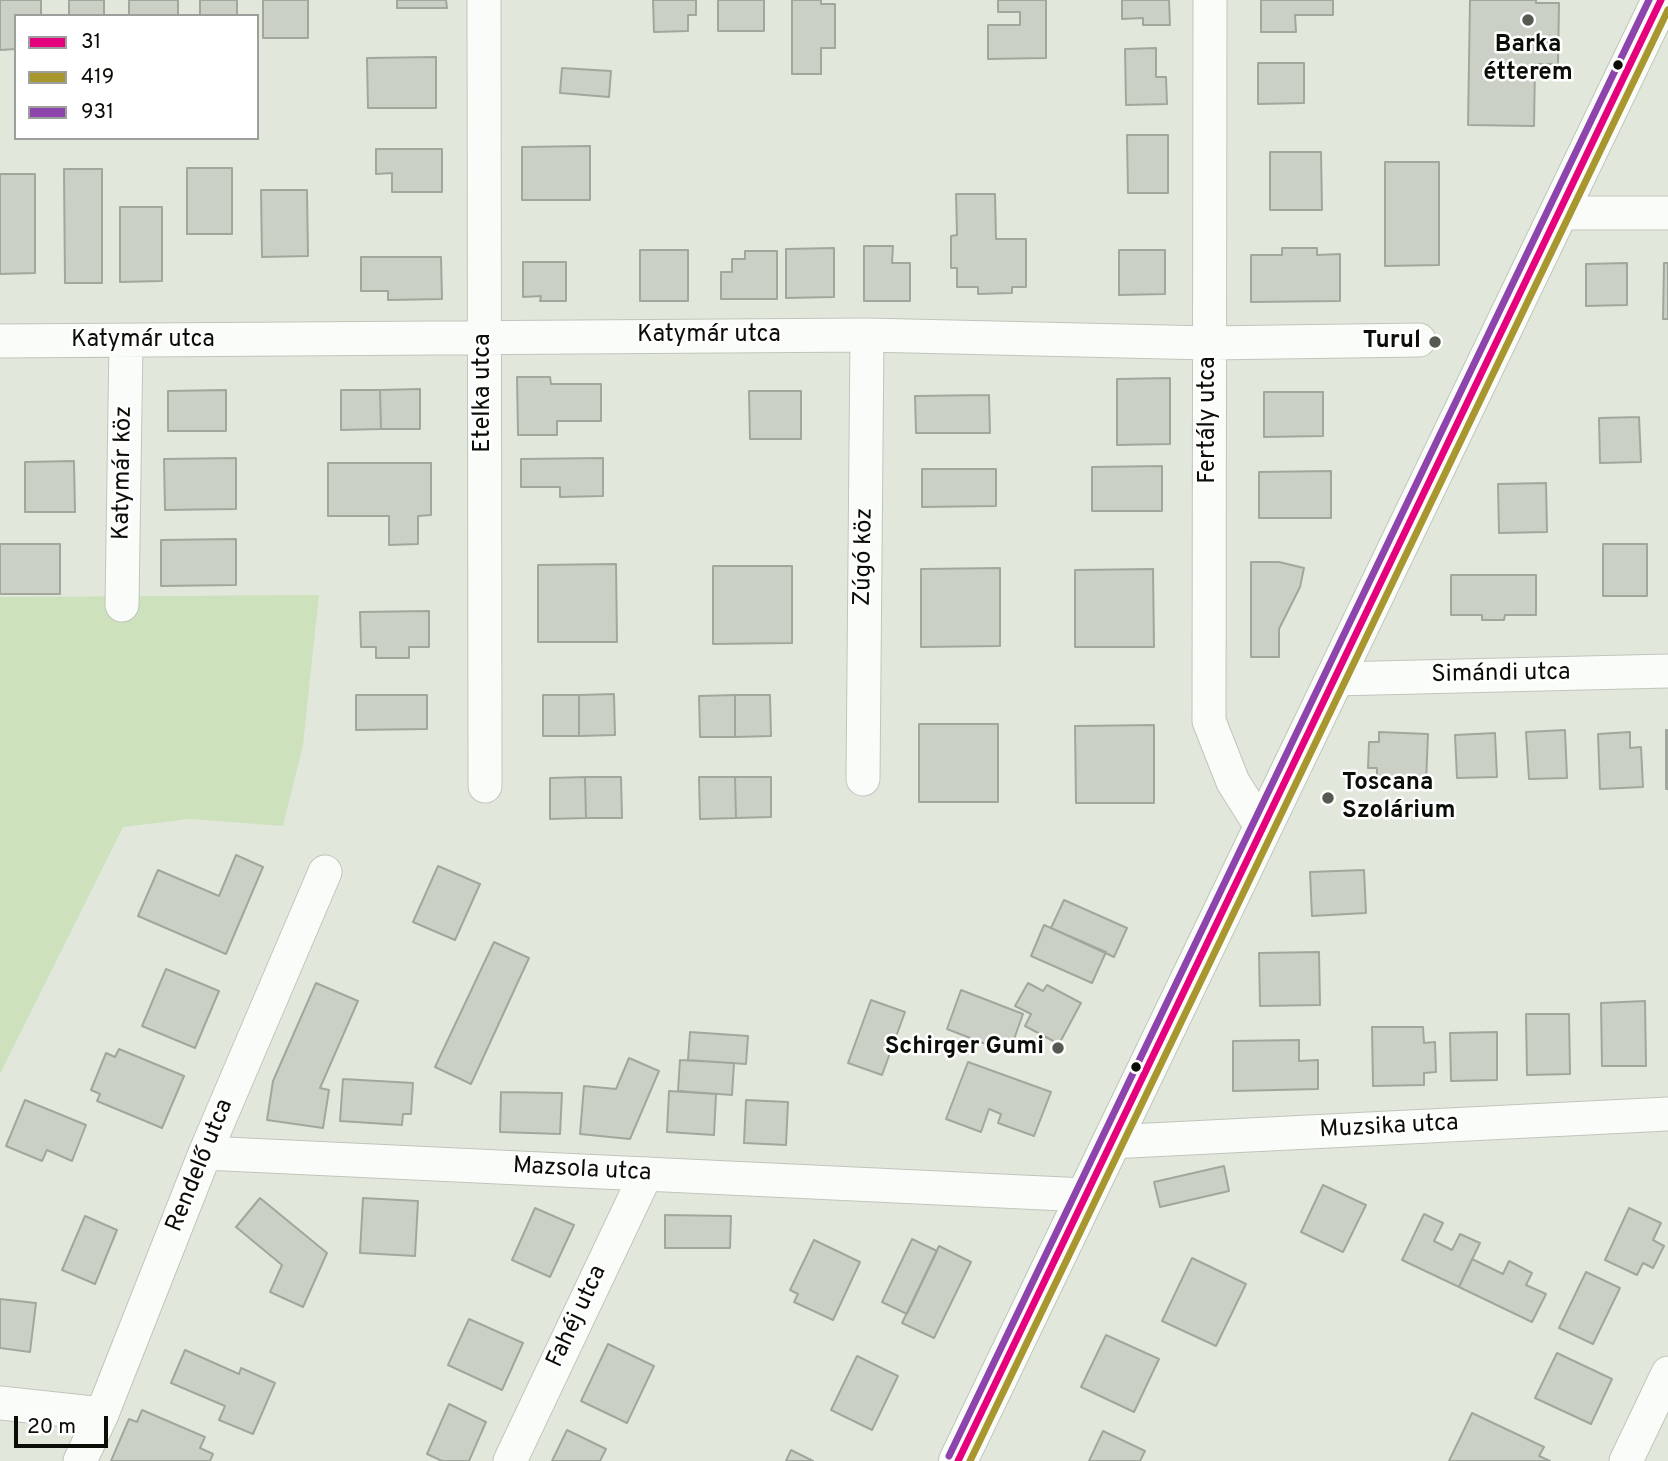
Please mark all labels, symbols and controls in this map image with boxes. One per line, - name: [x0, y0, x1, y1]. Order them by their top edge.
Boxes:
- marker: Barka étterem: [1520, 12, 1536, 28]
- legend: [14, 14, 259, 140]
- text: 31: [81, 29, 101, 56]
- place label: Barka étterem: [1483, 32, 1573, 88]
- unlabelled marker: [1611, 58, 1625, 72]
- text: 419: [81, 64, 114, 91]
- text: 931: [81, 99, 114, 126]
- street label: Katymár utca: [637, 322, 781, 350]
- street label: Katymár utca: [71, 327, 215, 355]
- place label: Turul: [1363, 328, 1421, 356]
- street label: Etelka utca: [470, 333, 498, 453]
- marker: Turul: [1427, 334, 1443, 350]
- street label: Fertály utca: [1195, 356, 1223, 484]
- street label: Katymár köz: [108, 406, 140, 540]
- street label: Zúgó köz: [850, 507, 880, 607]
- street label: Simándi utca: [1431, 659, 1571, 691]
- place label: Toscana Szolárium: [1342, 770, 1455, 826]
- marker: Toscana Szolárium: [1320, 790, 1336, 806]
- place label: Schirger Gumi: [885, 1034, 1044, 1062]
- marker: Schirger Gumi: [1050, 1040, 1066, 1056]
- unlabelled marker: [1129, 1060, 1143, 1074]
- street label: Rendelő utca: [161, 1095, 241, 1237]
- street label: Muzsika utca: [1319, 1110, 1459, 1146]
- street label: Mazsola utca: [512, 1153, 652, 1189]
- street label: Fahéj utca: [542, 1261, 614, 1373]
- scale bar: [18, 1402, 112, 1446]
- text: 20 m: [27, 1414, 76, 1441]

